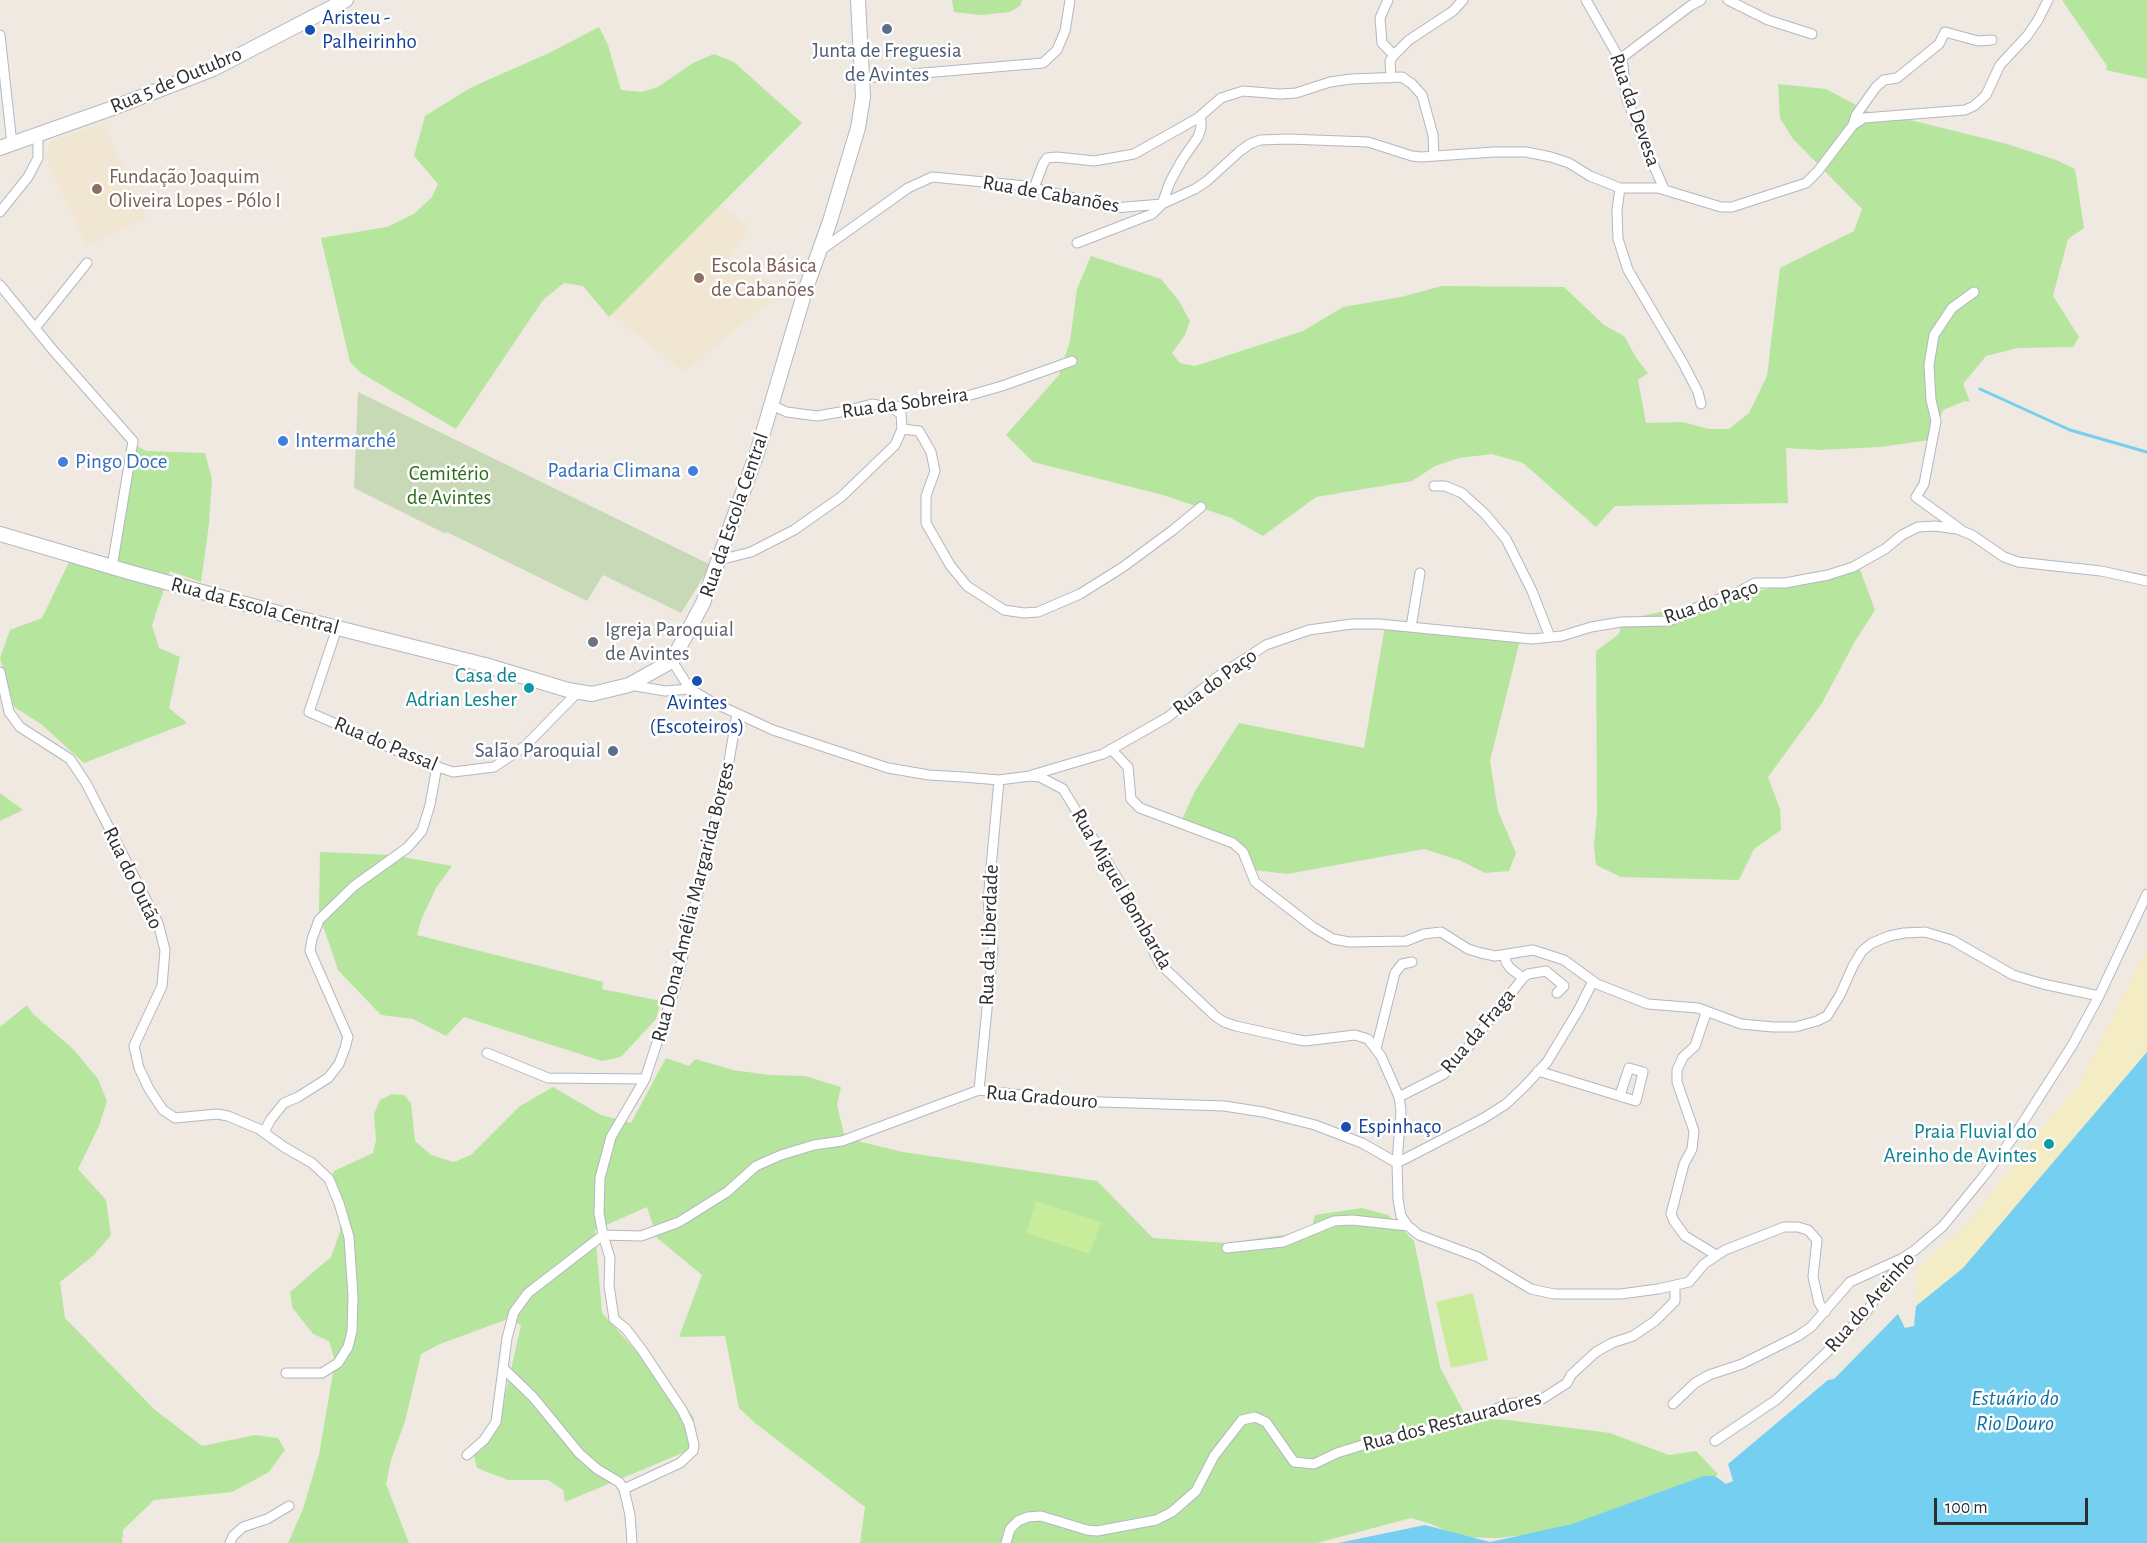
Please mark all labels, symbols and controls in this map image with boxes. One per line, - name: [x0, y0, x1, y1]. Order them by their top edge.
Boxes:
- place label: Aristeu - Palheirinho: [322, 5, 417, 55]
- marker: Junta de Freguesia de Avintes: [880, 22, 894, 36]
- marker: Aristeu - Palheirinho: [303, 23, 317, 37]
- place label: Junta de Freguesia de Avintes: [812, 38, 962, 88]
- street label: Rua 5 de Outubro: [106, 41, 246, 119]
- street label: Rua da Devesa: [1604, 50, 1666, 170]
- place label: Fundação Joaquim Oliveira Lopes - Pólo I: [109, 164, 281, 214]
- street label: Rua de Cabanões: [981, 170, 1121, 218]
- marker: Fundação Joaquim Oliveira Lopes - Pólo I: [90, 182, 104, 196]
- place label: Escola Básica de Cabanões: [711, 253, 817, 303]
- marker: Escola Básica de Cabanões: [692, 271, 706, 285]
- street label: Rua da Sobreira: [840, 382, 970, 424]
- place label: Intermarché: [295, 428, 396, 454]
- street label: Rua da Escola Central: [694, 429, 774, 601]
- marker: Intermarché: [276, 434, 290, 448]
- place label: Pingo Doce: [75, 449, 167, 475]
- marker: Pingo Doce: [56, 455, 70, 469]
- place label: Padaria Climana: [548, 458, 681, 484]
- park label: Cemitério de Avintes: [407, 461, 491, 511]
- marker: Padaria Climana: [686, 464, 700, 478]
- street label: Rua da Escola Central: [168, 571, 342, 641]
- street label: Rua do Paço: [1660, 574, 1762, 630]
- place label: Igreja Paroquial de Avintes: [605, 617, 734, 667]
- marker: Igreja Paroquial de Avintes: [586, 635, 600, 649]
- street label: Rua do Paço: [1168, 643, 1262, 721]
- place label: Casa de Adrian Lesher: [405, 663, 517, 713]
- marker: Avintes (Escoteiros): [690, 674, 704, 688]
- marker: Casa de Adrian Lesher: [522, 681, 536, 695]
- place label: Avintes (Escoteiros): [650, 690, 744, 740]
- street label: Rua do Passal: [330, 711, 442, 777]
- place label: Salão Paroquial: [475, 738, 601, 764]
- marker: Salão Paroquial: [606, 744, 620, 758]
- street label: Rua Dona Amélia Margarida Borges: [646, 759, 740, 1045]
- street label: Rua Miguel Bombarda: [1066, 804, 1178, 974]
- street label: Rua do Outão: [97, 823, 169, 933]
- street label: Rua da Liberdade: [974, 864, 1004, 1006]
- street label: Rua da Fraga: [1435, 983, 1521, 1079]
- street label: Rua Gradouro: [985, 1080, 1099, 1114]
- place label: Espinhaço: [1358, 1114, 1441, 1140]
- place label: Praia Fluvial do Areinho de Avintes: [1884, 1119, 2037, 1169]
- marker: Espinhaço: [1339, 1120, 1353, 1134]
- marker: Praia Fluvial do Areinho de Avintes: [2042, 1137, 2056, 1151]
- street label: Rua do Areinho: [1819, 1246, 1921, 1358]
- street label: Rua dos Restauradores: [1360, 1385, 1544, 1457]
- water label: Estuário do Rio Douro: [1971, 1385, 2059, 1436]
- scale bar: [1937, 1486, 2092, 1524]
- text: 100 m: [1945, 1499, 1988, 1517]

